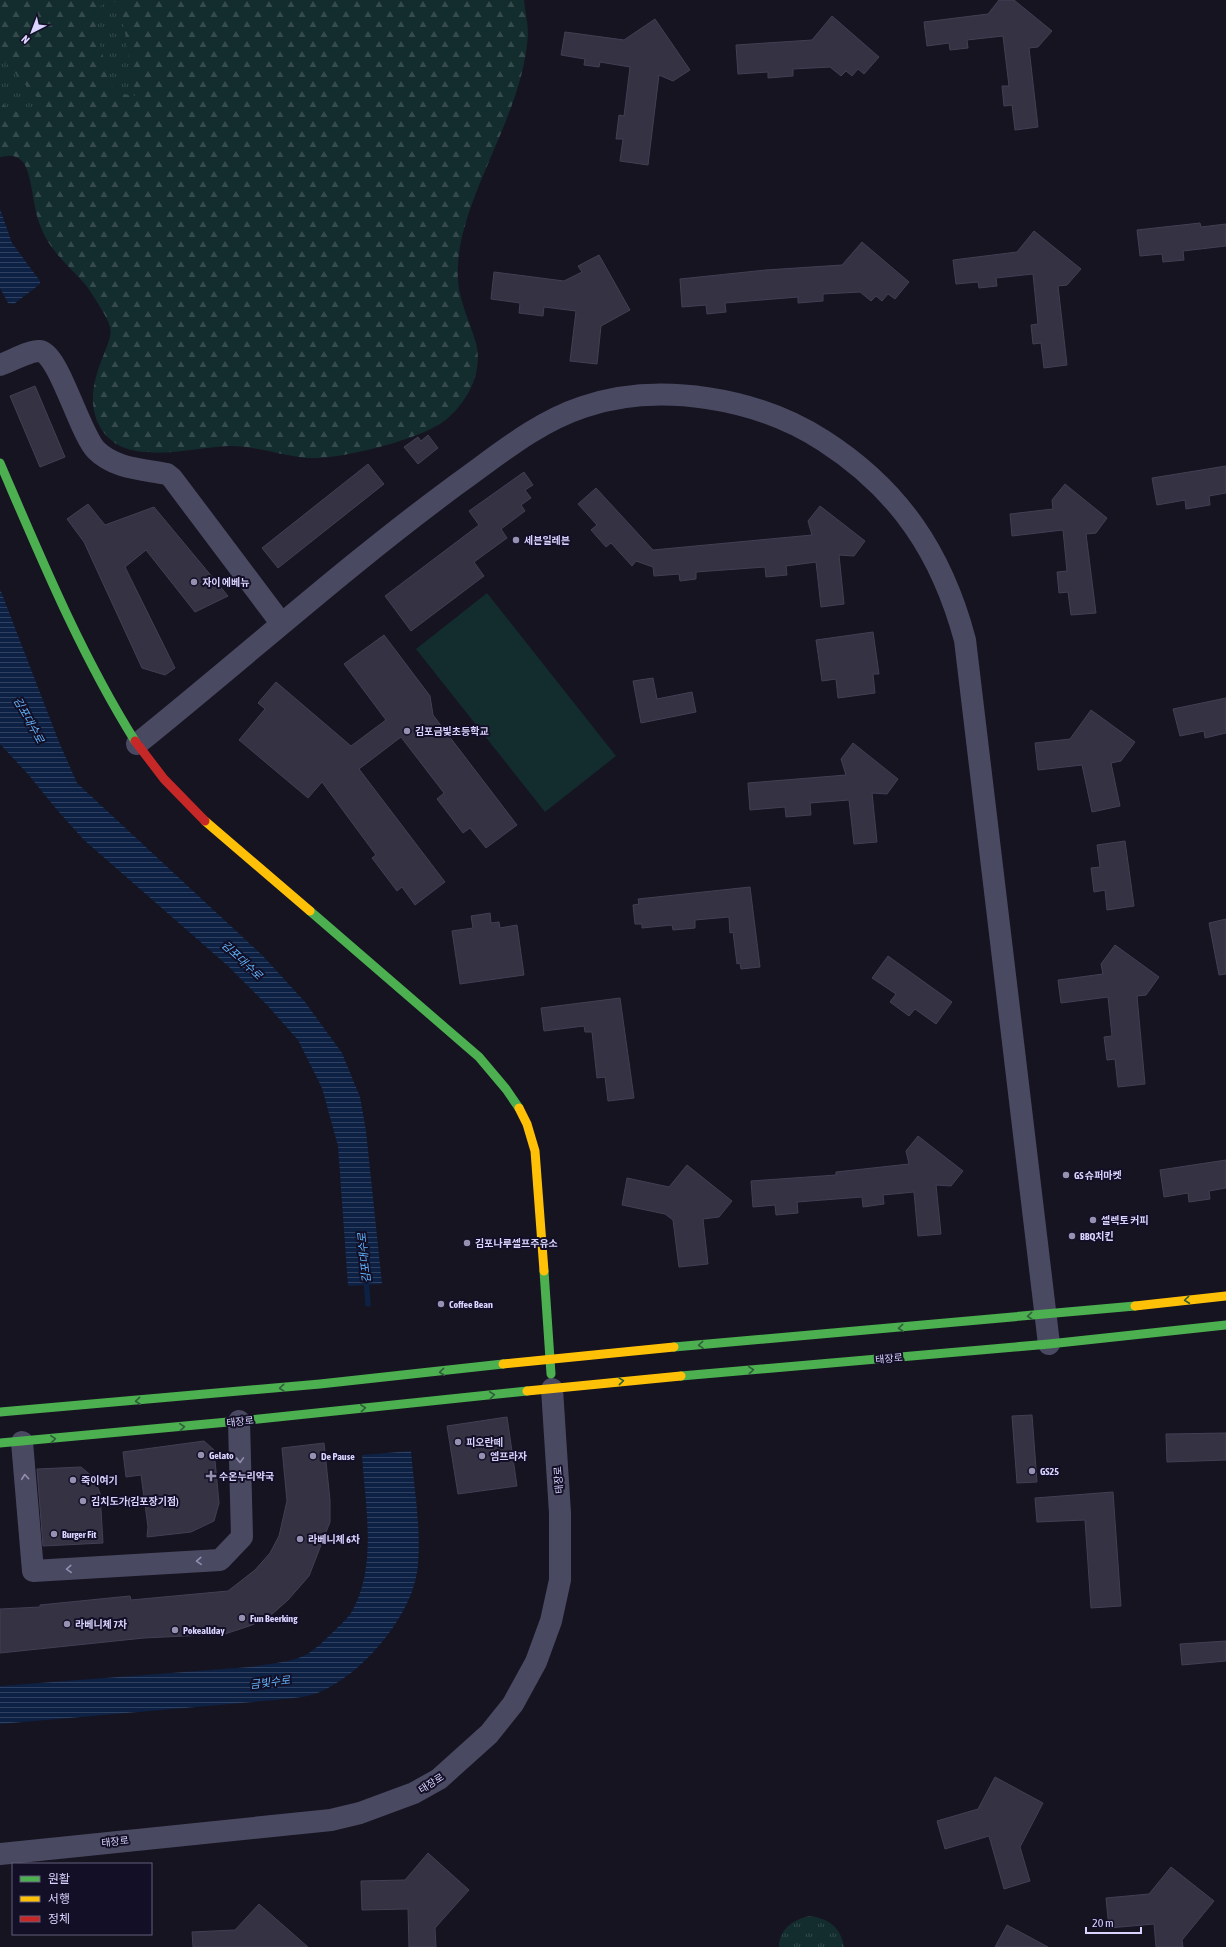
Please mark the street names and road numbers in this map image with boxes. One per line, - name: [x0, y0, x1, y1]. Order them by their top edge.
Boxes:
- street label: 태장로: [875, 1352, 903, 1365]
- street label: 태장로: [226, 1415, 254, 1428]
- street label: 태장로: [552, 1466, 565, 1494]
- street label: 태장로: [417, 1771, 446, 1796]
- street label: 태장로: [101, 1835, 129, 1848]

